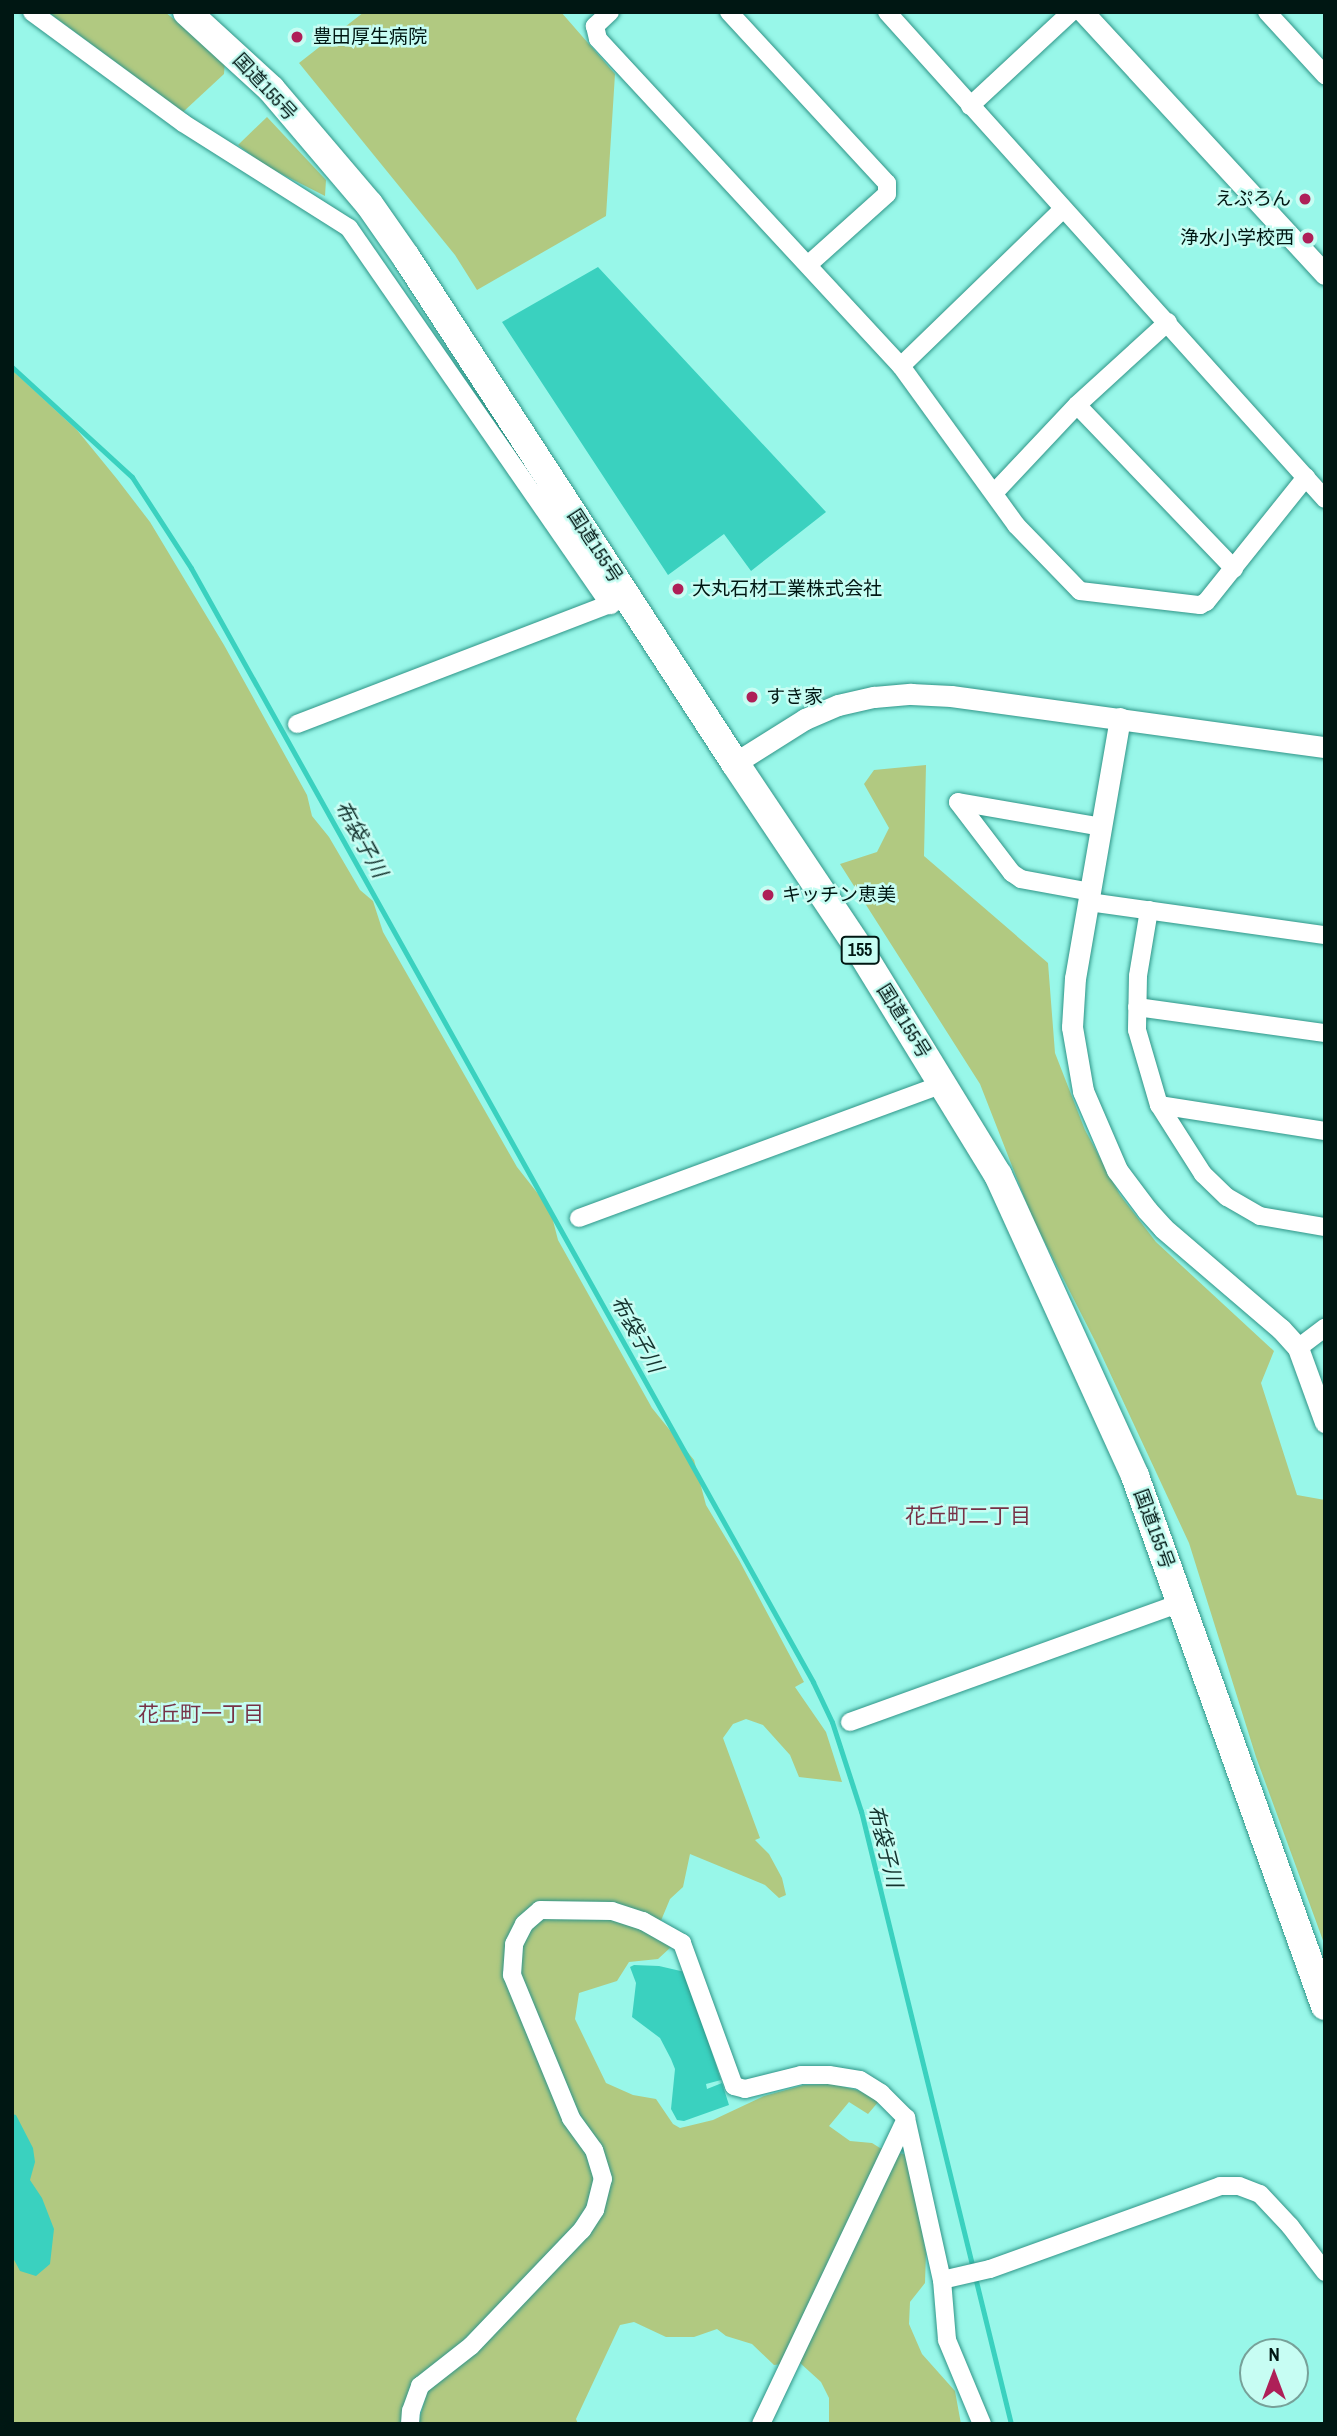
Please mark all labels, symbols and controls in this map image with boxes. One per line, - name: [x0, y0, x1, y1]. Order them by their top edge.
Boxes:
- place label: 豊田厚生病院: [313, 26, 427, 48]
- marker: 豊田厚生病院: [287, 27, 307, 47]
- street label: 国道155号: [228, 49, 302, 125]
- place label: えぷろん: [1215, 188, 1291, 210]
- marker: えぷろん: [1297, 191, 1313, 207]
- place label: 浄水小学校西: [1180, 227, 1294, 249]
- marker: 浄水小学校西: [1300, 230, 1316, 246]
- street label: 国道155号: [563, 505, 627, 587]
- place label: 大丸石材工業株式会社: [692, 578, 882, 600]
- marker: 大丸石材工業株式会社: [670, 581, 686, 597]
- place label: すき家: [766, 686, 823, 708]
- marker: すき家: [744, 689, 760, 705]
- water label: 布袋子川: [330, 796, 392, 882]
- place label: キッチン恵美: [782, 884, 896, 906]
- marker: キッチン恵美: [760, 887, 776, 903]
- road number: 155: [839, 936, 881, 965]
- street label: 国道155号: [872, 980, 936, 1062]
- water label: 布袋子川: [606, 1291, 668, 1377]
- street label: 国道155号: [1129, 1486, 1179, 1572]
- district label: 花丘町二丁目: [905, 1503, 1031, 1529]
- district label: 花丘町一丁目: [138, 1701, 264, 1727]
- water label: 布袋子川: [863, 1802, 907, 1890]
- north arrow: [1239, 2338, 1309, 2408]
- text: N: [1268, 2341, 1280, 2367]

